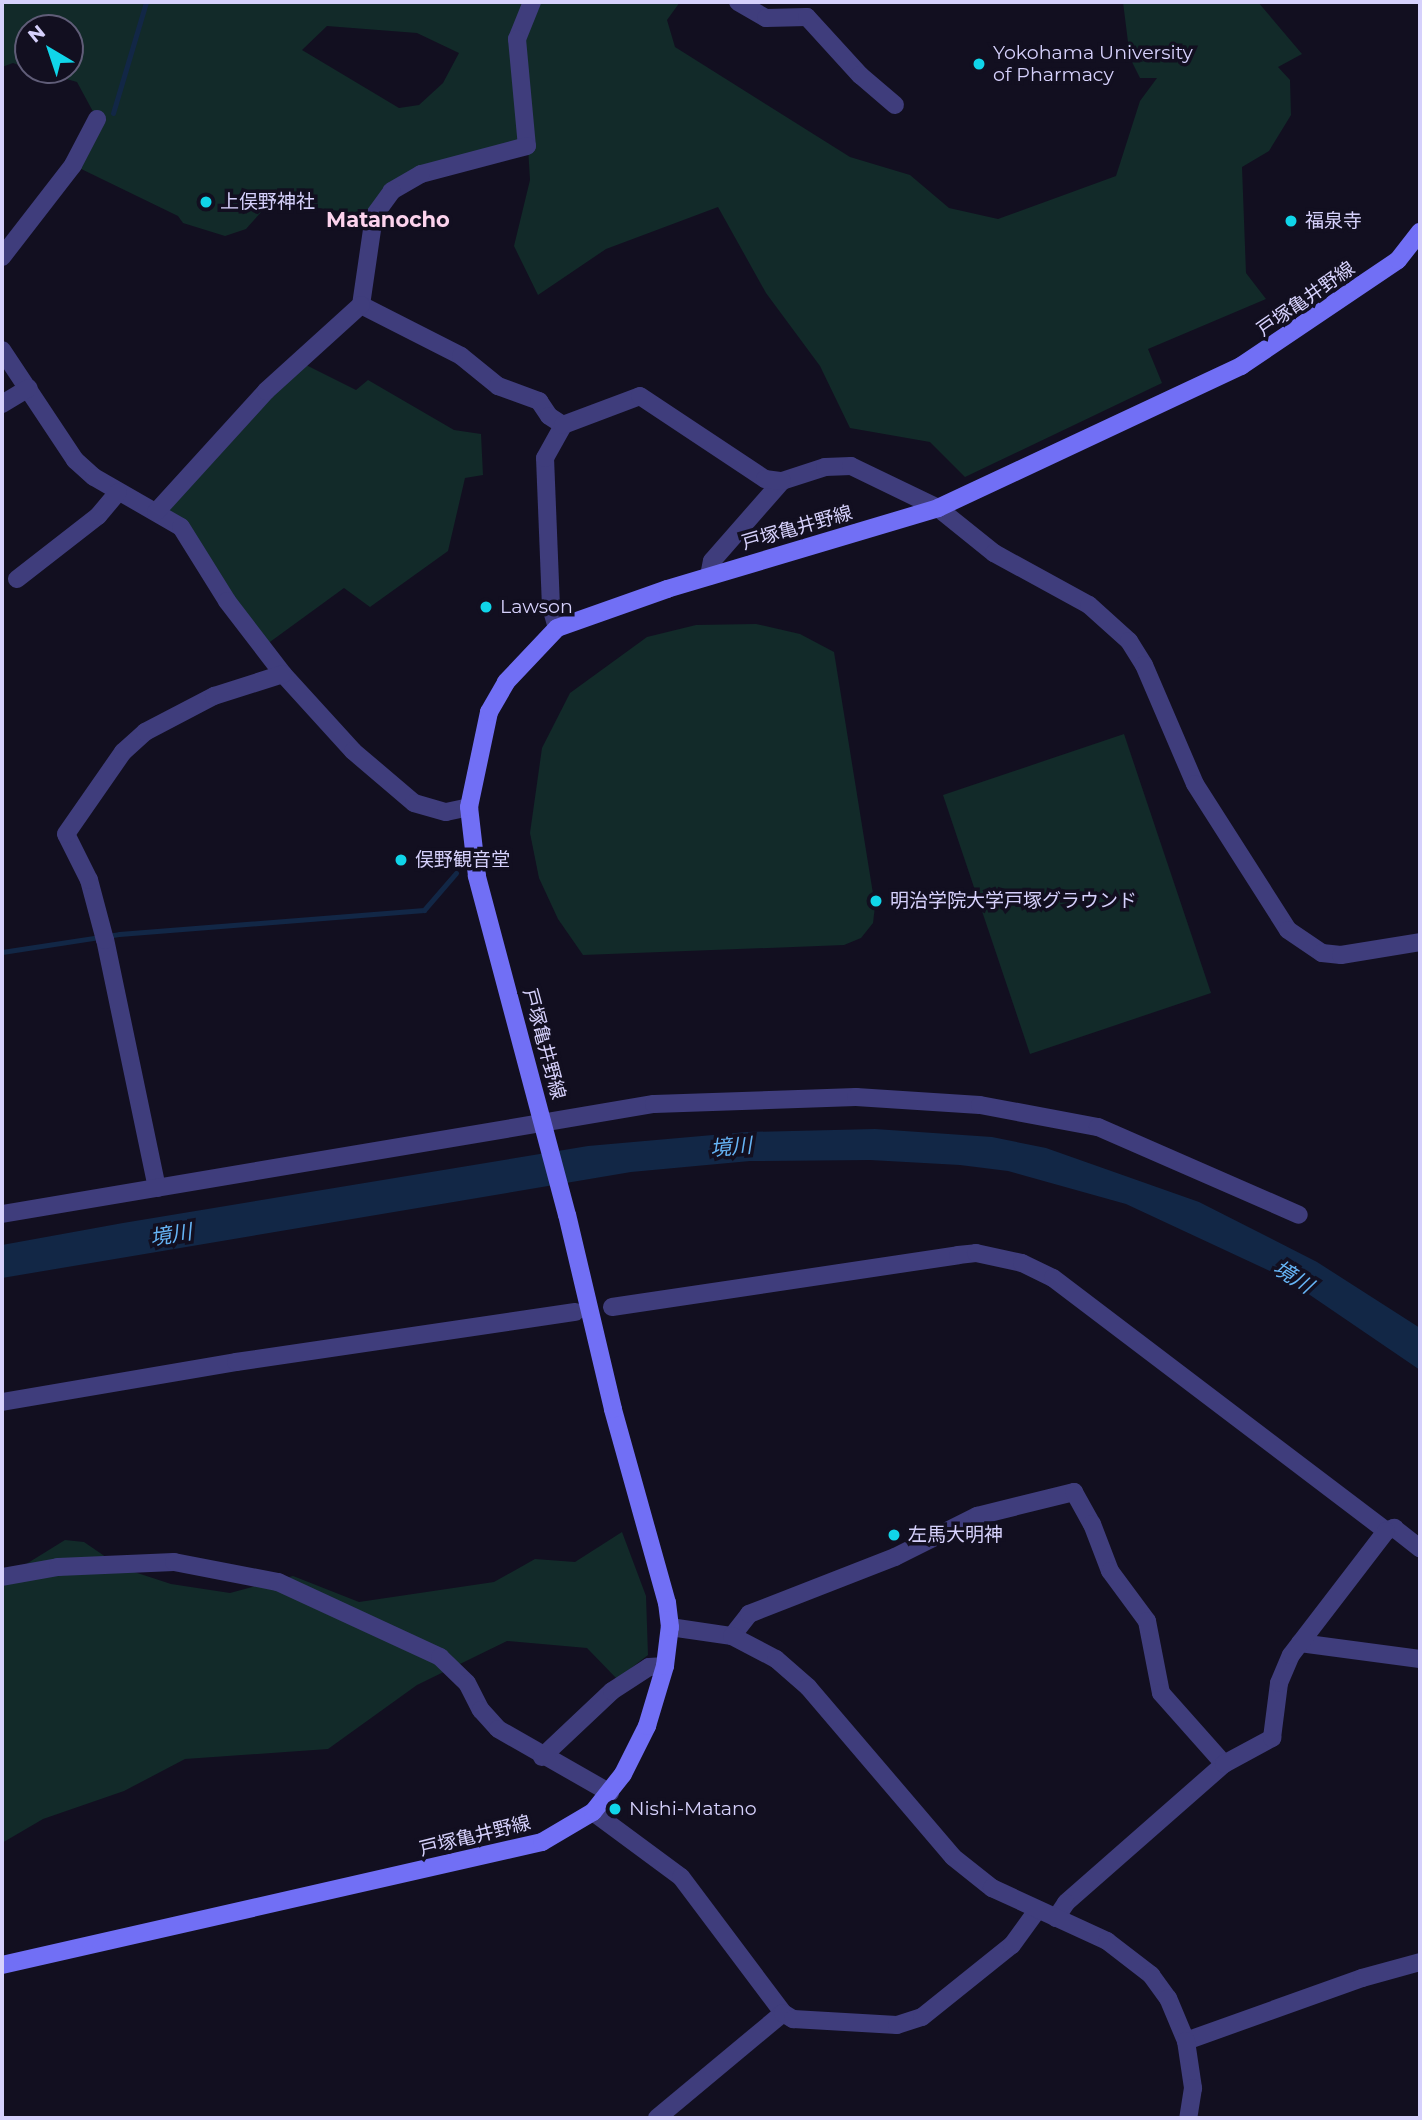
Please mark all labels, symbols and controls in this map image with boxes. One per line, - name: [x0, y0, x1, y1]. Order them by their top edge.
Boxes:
- north arrow: [14, 14, 84, 84]
- text: N: [24, 20, 50, 48]
- place label: Yokohama University of Pharmacy: [993, 42, 1193, 86]
- marker: Yokohama University of Pharmacy: [971, 56, 987, 72]
- place label: 上俣野神社: [220, 191, 315, 213]
- marker: 上俣野神社: [198, 194, 214, 210]
- district label: Matanocho: [326, 207, 450, 233]
- place label: 福泉寺: [1305, 210, 1362, 232]
- marker: 福泉寺: [1283, 213, 1299, 229]
- street label: 戸塚亀井野線: [1253, 257, 1359, 341]
- street label: 戸塚亀井野線: [739, 501, 855, 555]
- place label: Lawson: [500, 596, 573, 618]
- marker: Lawson: [478, 599, 494, 615]
- place label: 俣野観音堂: [415, 849, 510, 871]
- marker: 俣野観音堂: [393, 852, 409, 868]
- place label: 明治学院大学戸塚グラウンド: [890, 890, 1137, 912]
- marker: 明治学院大学戸塚グラウンド: [868, 893, 884, 909]
- street label: 戸塚亀井野線: [518, 986, 570, 1102]
- water label: 境川: [709, 1133, 753, 1161]
- water label: 境川: [148, 1219, 194, 1251]
- water label: 境川: [1269, 1255, 1317, 1299]
- place label: 左馬大明神: [908, 1524, 1003, 1546]
- marker: 左馬大明神: [886, 1527, 902, 1543]
- place label: Nishi-Matano: [629, 1798, 757, 1820]
- marker: Nishi-Matano: [607, 1801, 623, 1817]
- street label: 戸塚亀井野線: [417, 1811, 533, 1861]

